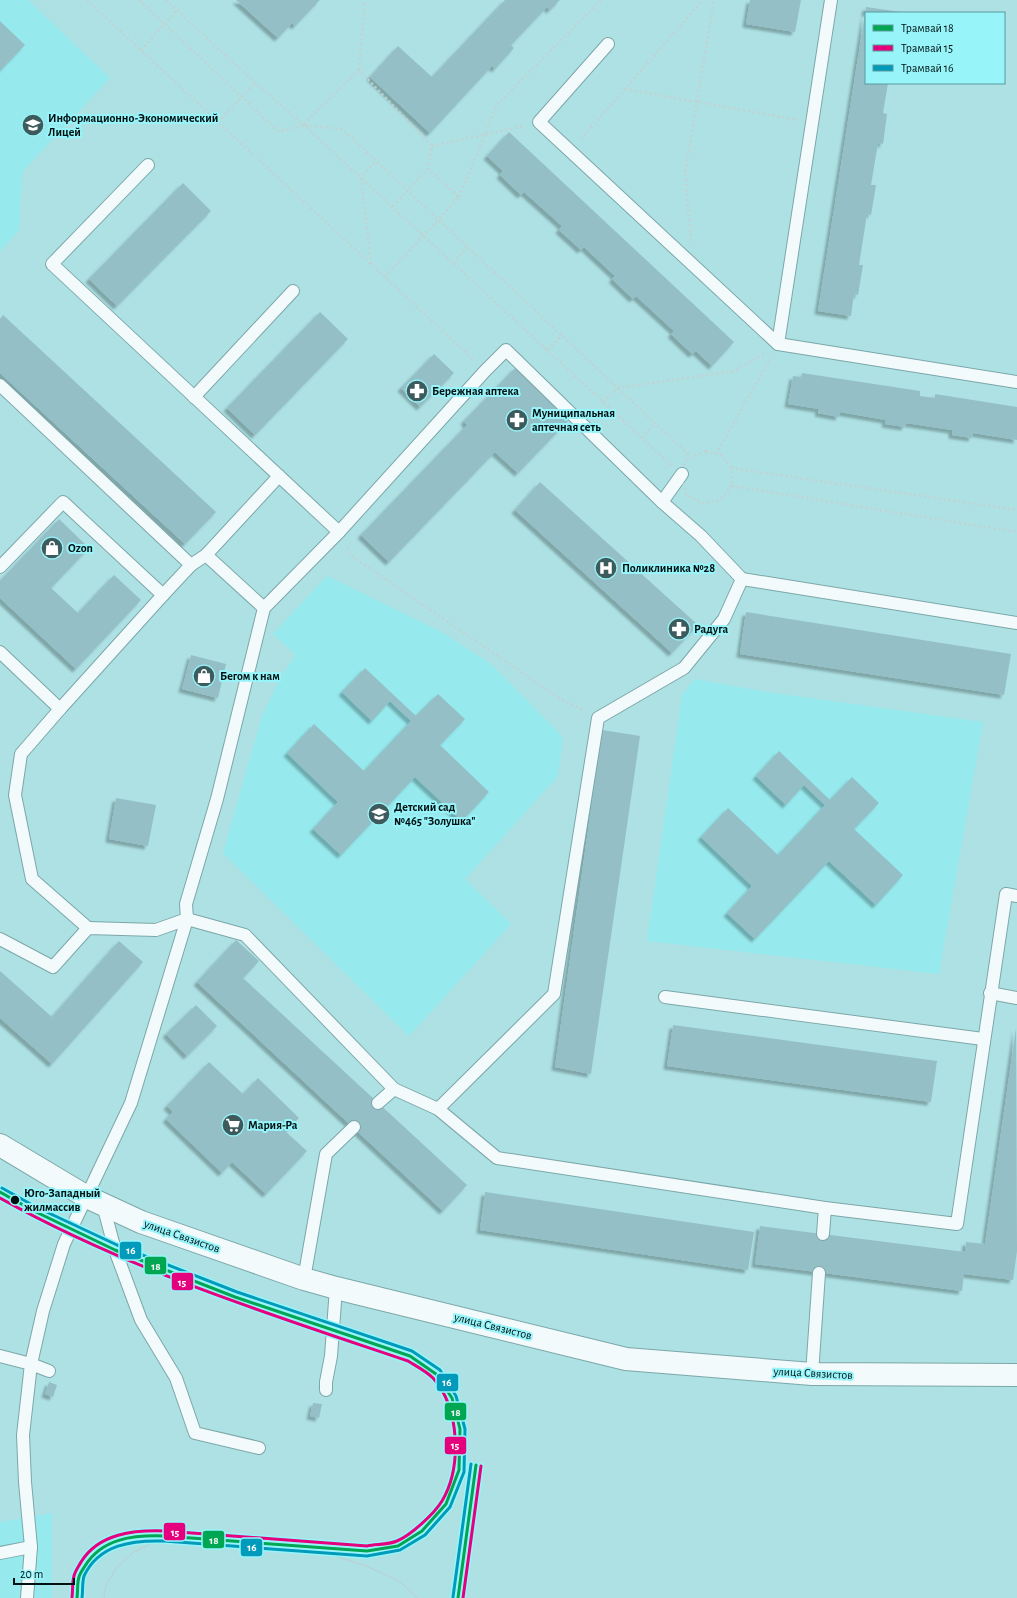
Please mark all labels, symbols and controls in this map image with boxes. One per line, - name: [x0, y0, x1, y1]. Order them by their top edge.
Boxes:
- legend: [865, 12, 1005, 84]
- text: Трамвай 18: [901, 22, 954, 34]
- text: Трамвай 15: [901, 42, 953, 54]
- text: Трамвай 16: [901, 62, 954, 74]
- school or university icon: Информационно-Экономический Лицей: [20, 112, 46, 138]
- place label: Информационно-Экономический Лицей: [48, 112, 218, 138]
- pharmacy icon: Бережная аптека: [404, 378, 430, 404]
- place label: Бережная аптека: [432, 385, 519, 397]
- pharmacy icon: Муниципальная аптечная сеть: [504, 407, 530, 433]
- place label: Муниципальная аптечная сеть: [532, 407, 615, 433]
- shop icon: Ozon: [39, 535, 65, 561]
- place label: Ozon: [68, 542, 93, 554]
- hospital icon: Поликлиника №28: [593, 555, 619, 581]
- place label: Поликлиника №28: [622, 562, 715, 574]
- pharmacy icon: Радуга: [666, 616, 692, 642]
- place label: Радуга: [694, 623, 729, 636]
- shop icon: Бегом к нам: [191, 663, 217, 689]
- place label: Бегом к нам: [220, 670, 280, 682]
- school or university icon: Детский сад №465 "Золушка": [366, 801, 392, 827]
- place label: Детский сад №465 "Золушка": [394, 801, 475, 828]
- supermarket icon: Мария-Ра: [220, 1112, 246, 1138]
- place label: Мария-Ра: [248, 1119, 298, 1131]
- place label: Юго-Западный жилмассив: [24, 1187, 100, 1213]
- marker: Юго-Западный жилмассив: [9, 1194, 21, 1206]
- street label: улица Связистов: [141, 1217, 222, 1256]
- line badge: 16: [119, 1241, 142, 1260]
- text: 16: [126, 1245, 136, 1256]
- line badge: 18: [144, 1256, 167, 1275]
- text: 18: [151, 1261, 161, 1272]
- line badge: 15: [171, 1272, 194, 1291]
- text: 15: [178, 1277, 187, 1288]
- street label: улица Связистов: [452, 1310, 533, 1343]
- street label: улица Связистов: [772, 1365, 853, 1382]
- line badge: 16: [436, 1373, 459, 1392]
- text: 16: [442, 1377, 452, 1388]
- line badge: 18: [444, 1402, 467, 1421]
- text: 18: [451, 1407, 461, 1418]
- line badge: 15: [444, 1436, 467, 1455]
- text: 15: [451, 1440, 460, 1451]
- line badge: 15: [163, 1522, 186, 1541]
- text: 15: [171, 1527, 180, 1538]
- line badge: 18: [202, 1530, 225, 1549]
- text: 18: [209, 1535, 219, 1546]
- line badge: 16: [240, 1538, 263, 1557]
- text: 16: [247, 1542, 257, 1553]
- scale bar: [14, 1560, 74, 1586]
- text: 20 m: [20, 1568, 43, 1580]

